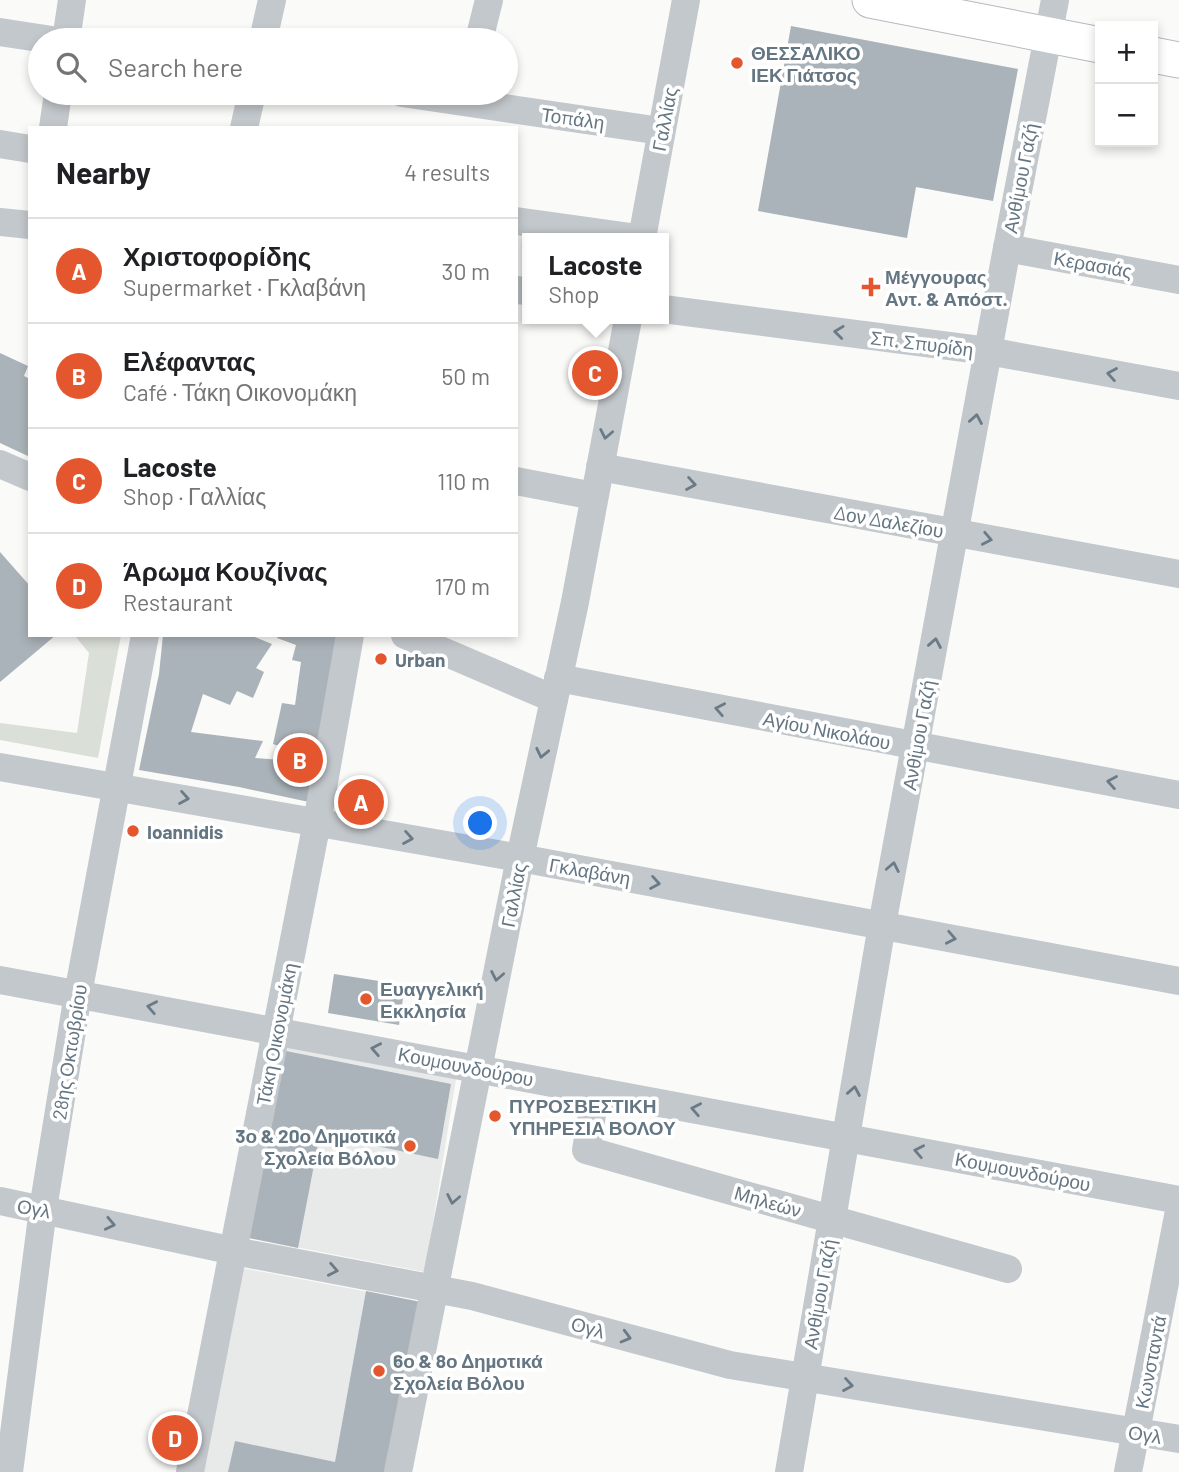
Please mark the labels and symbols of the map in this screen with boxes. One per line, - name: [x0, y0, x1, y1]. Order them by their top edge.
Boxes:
- place label: ΘΕΣΣΑΛΙΚΟ ΙΕΚ Γιάτσος: [751, 41, 861, 86]
- marker: ΘΕΣΣΑΛΙΚΟ ΙΕΚ Γιάτσος: [729, 55, 745, 71]
- street label: Γαλλίας: [647, 85, 681, 153]
- street label: Τοπάλη: [540, 102, 606, 134]
- street label: Ανθίμου Γαζή: [998, 121, 1042, 235]
- street label: Κερασιάς: [1052, 246, 1134, 282]
- place label: Μέγγουρας Αντ. & Απόστ.: [885, 265, 1008, 310]
- marker: Μέγγουρας Αντ. & Απόστ.: [863, 279, 879, 295]
- one-way arrow: [833, 324, 845, 339]
- street label: Σπ. Σπυρίδη: [869, 325, 975, 361]
- pin: C: [572, 347, 618, 399]
- one-way arrow: [1106, 367, 1118, 382]
- one-way arrow: [967, 413, 982, 425]
- one-way arrow: [599, 428, 614, 440]
- one-way arrow: [685, 476, 697, 491]
- street label: Δον Δαλεζίου: [833, 500, 945, 542]
- one-way arrow: [981, 530, 993, 545]
- one-way arrow: [927, 637, 942, 649]
- place label: Urban: [395, 648, 445, 671]
- marker: Urban: [373, 651, 389, 667]
- street label: Ανθίμου Γαζή: [897, 678, 939, 792]
- one-way arrow: [714, 703, 726, 718]
- street label: Αγίου Νικολάου: [761, 706, 893, 754]
- pin: B: [277, 734, 323, 786]
- one-way arrow: [536, 747, 551, 759]
- pin: A: [338, 776, 384, 828]
- one-way arrow: [1106, 776, 1118, 791]
- one-way arrow: [178, 790, 190, 805]
- your location: [463, 806, 497, 840]
- place label: Ioannidis: [147, 820, 223, 843]
- marker: Ioannidis: [125, 823, 141, 839]
- one-way arrow: [402, 830, 414, 845]
- street label: Γκλαβάνη: [548, 853, 632, 889]
- street label: Γαλλίας: [496, 861, 530, 929]
- one-way arrow: [885, 861, 900, 873]
- one-way arrow: [649, 875, 661, 890]
- one-way arrow: [945, 930, 957, 945]
- street label: Τάκη Οικονομάκη: [251, 961, 301, 1107]
- one-way arrow: [490, 970, 505, 982]
- place label: Ευαγγελική Εκκλησία: [380, 977, 484, 1022]
- street label: 28ης Οκτωβρίου: [47, 983, 91, 1121]
- marker: Ευαγγελική Εκκλησία: [358, 991, 374, 1007]
- one-way arrow: [146, 1001, 158, 1016]
- one-way arrow: [370, 1042, 382, 1057]
- street label: Κουμουνδούρου: [396, 1042, 536, 1090]
- one-way arrow: [846, 1085, 861, 1097]
- place label: ΠΥΡΟΣΒΕΣΤΙΚΗ ΥΠΗΡΕΣΙΑ ΒΟΛΟΥ: [509, 1094, 676, 1139]
- one-way arrow: [690, 1102, 702, 1117]
- marker: ΠΥΡΟΣΒΕΣΤΙΚΗ ΥΠΗΡΕΣΙΑ ΒΟΛΟΥ: [487, 1108, 503, 1124]
- place label: 3ο & 20ο Δημοτικά Σχολεία Βόλου: [235, 1124, 396, 1169]
- marker: 3ο & 20ο Δημοτικά Σχολεία Βόλου: [402, 1138, 418, 1154]
- one-way arrow: [913, 1144, 925, 1159]
- street label: Κουμουνδούρου: [953, 1147, 1093, 1195]
- street label: Μηλεών: [732, 1180, 804, 1222]
- street label: Ογλ: [15, 1193, 53, 1223]
- one-way arrow: [447, 1193, 462, 1205]
- one-way arrow: [104, 1216, 116, 1230]
- street label: Ανθίμου Γαζή: [798, 1237, 840, 1351]
- one-way arrow: [327, 1262, 339, 1277]
- street label: Ογλ: [569, 1312, 608, 1343]
- street label: Κωνσταντά: [1130, 1313, 1170, 1411]
- one-way arrow: [620, 1329, 632, 1343]
- place label: 6ο & 8ο Δημοτικά Σχολεία Βόλου: [393, 1349, 543, 1394]
- marker: 6ο & 8ο Δημοτικά Σχολεία Βόλου: [371, 1363, 387, 1379]
- one-way arrow: [842, 1377, 854, 1392]
- pin: D: [152, 1412, 198, 1464]
- street label: Ογλ: [1127, 1420, 1164, 1448]

